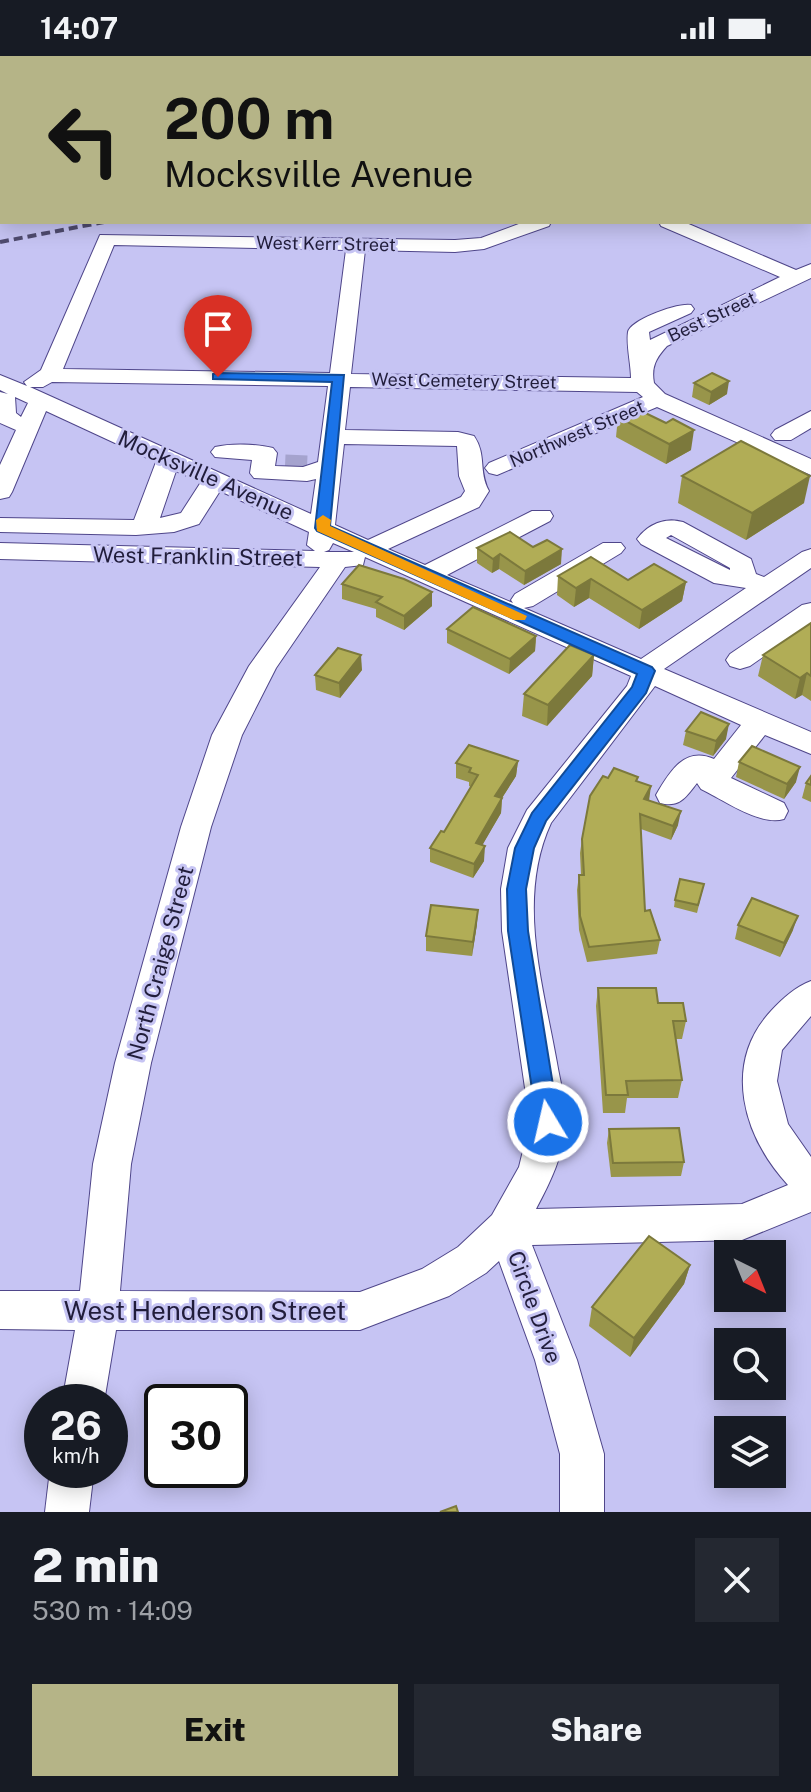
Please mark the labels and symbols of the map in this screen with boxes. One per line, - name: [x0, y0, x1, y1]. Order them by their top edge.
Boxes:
- street label: West Kerr Street: [256, 232, 396, 255]
- street label: Best Street: [664, 287, 759, 346]
- pin: [184, 295, 252, 377]
- street label: West Cemetery Street: [371, 368, 557, 393]
- street label: Northwest Street: [506, 396, 647, 471]
- street label: Mocksville Avenue: [114, 425, 298, 525]
- street label: West Franklin Street: [93, 541, 303, 571]
- street label: North Craige Street: [122, 863, 198, 1063]
- position arrow: [506, 1080, 590, 1164]
- north arrow: [714, 1240, 786, 1312]
- street label: Circle Drive: [503, 1247, 567, 1367]
- street label: West Henderson Street: [64, 1295, 346, 1326]
- speed limit sign: 30: [144, 1384, 248, 1488]

